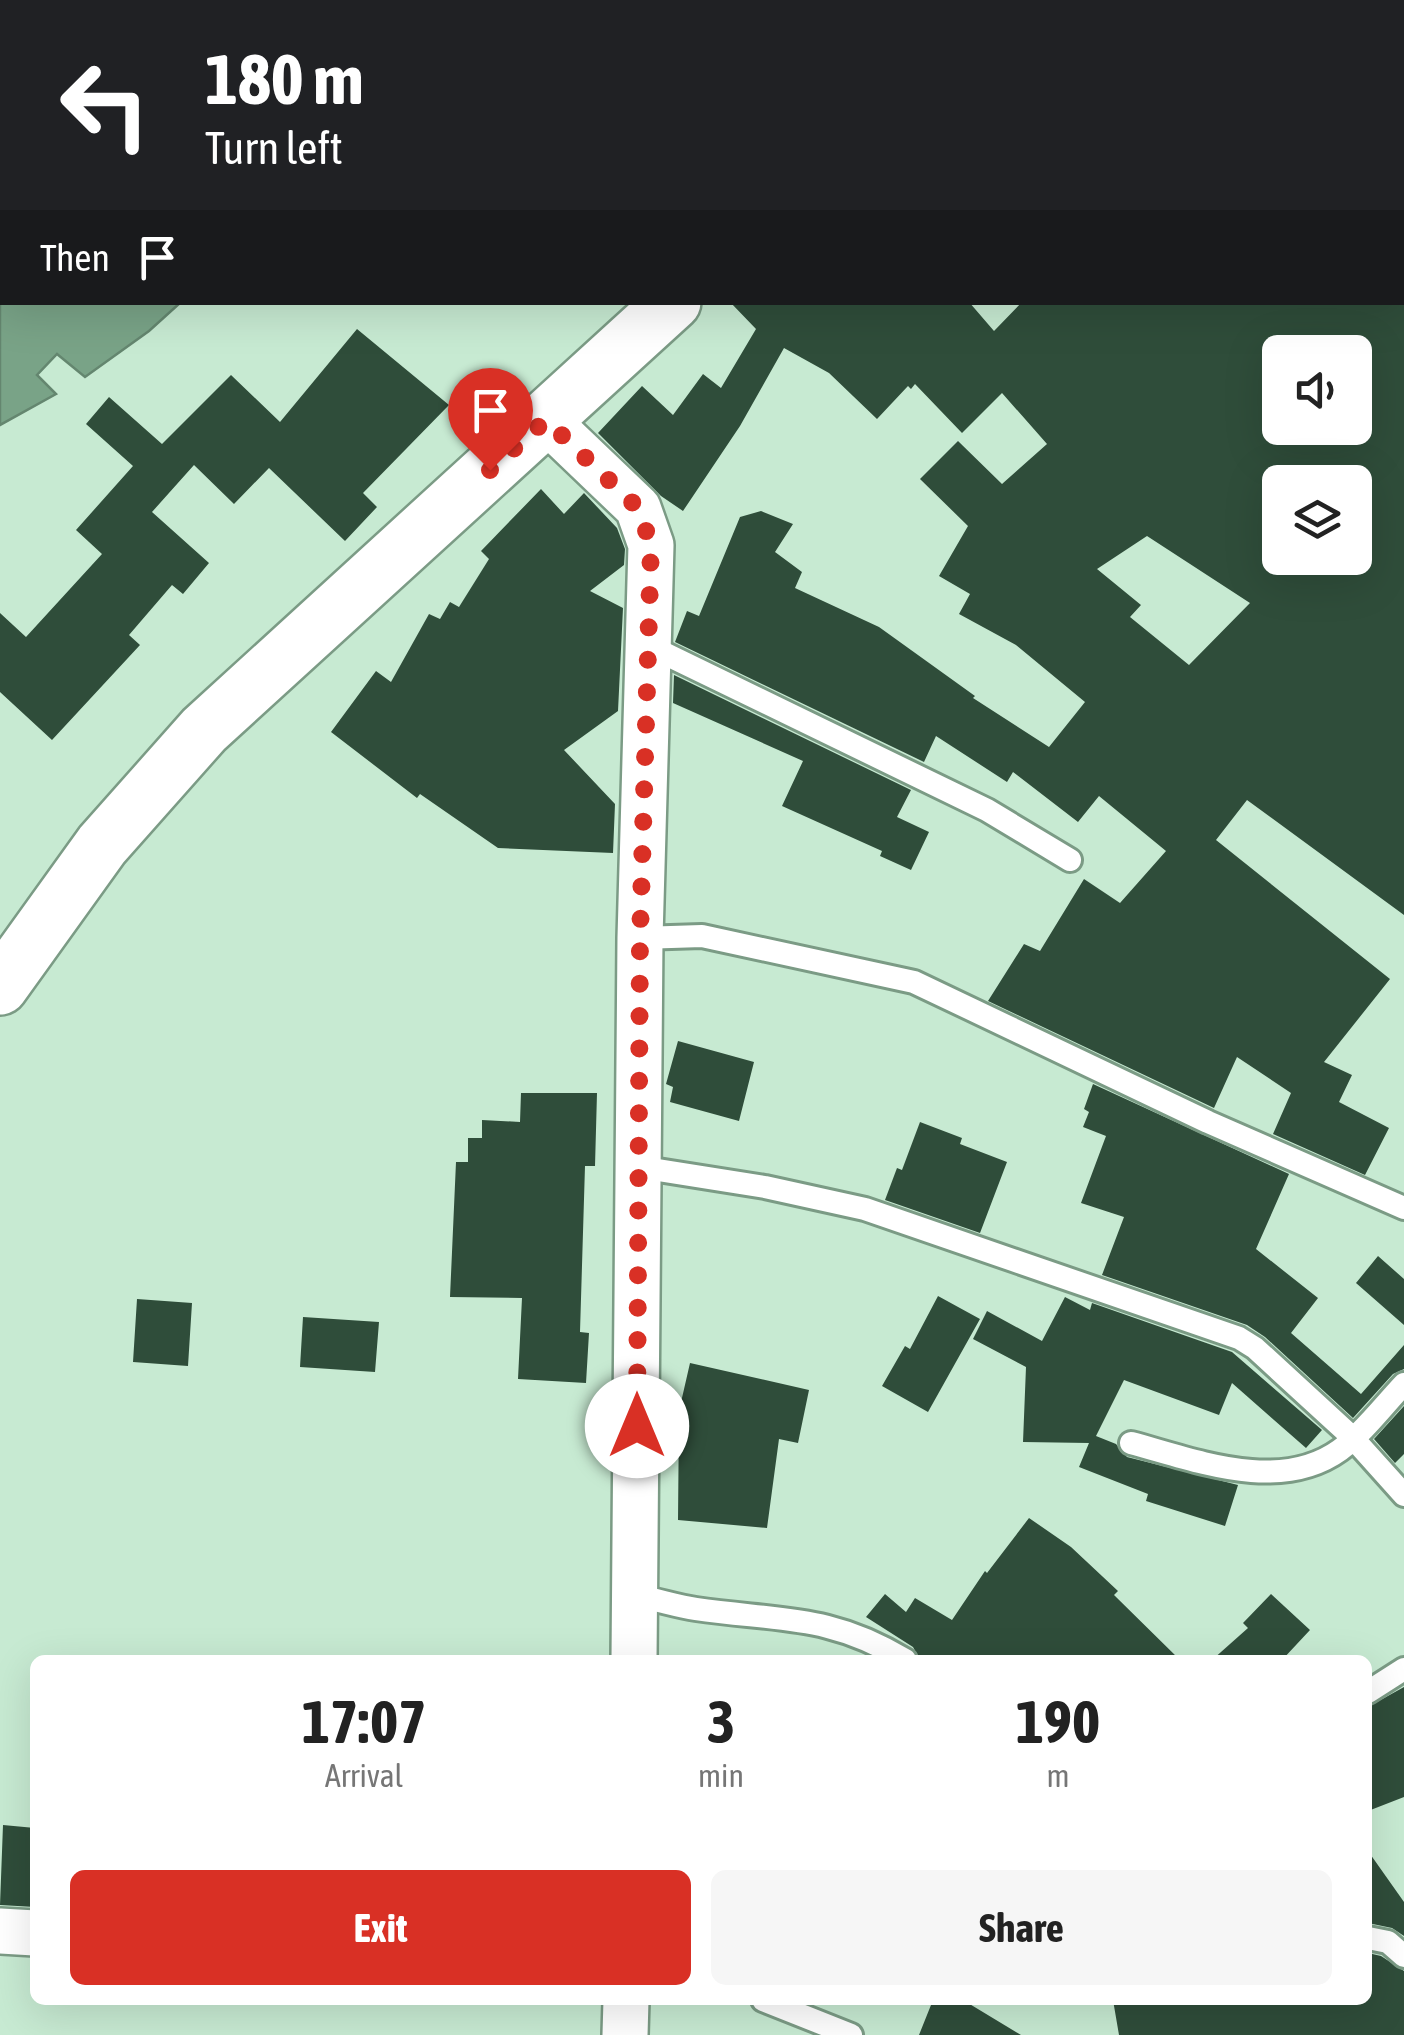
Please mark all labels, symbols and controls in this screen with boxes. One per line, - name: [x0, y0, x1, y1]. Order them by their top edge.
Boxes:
- text: 180 m: [205, 39, 364, 119]
- icon: left: [40, 40, 170, 170]
- text: Turn left: [205, 122, 343, 174]
- icon: arrive: [130, 230, 185, 285]
- text: Then: [40, 236, 110, 279]
- map controls: [1262, 335, 1372, 575]
- button: sound: [1262, 335, 1372, 445]
- pin: [448, 368, 533, 471]
- icon: arrive: [463, 383, 518, 438]
- button: layers: [1262, 465, 1372, 575]
- position arrow: [585, 1374, 689, 1478]
- text: 17:07: [302, 1687, 426, 1756]
- text: 3: [707, 1687, 735, 1756]
- text: 190: [1016, 1687, 1100, 1756]
- text: Arrival: [325, 1757, 403, 1794]
- text: min: [698, 1757, 744, 1794]
- text: m: [1046, 1757, 1070, 1794]
- button: Exit: [70, 1870, 691, 1985]
- button: Share: [711, 1870, 1332, 1985]

